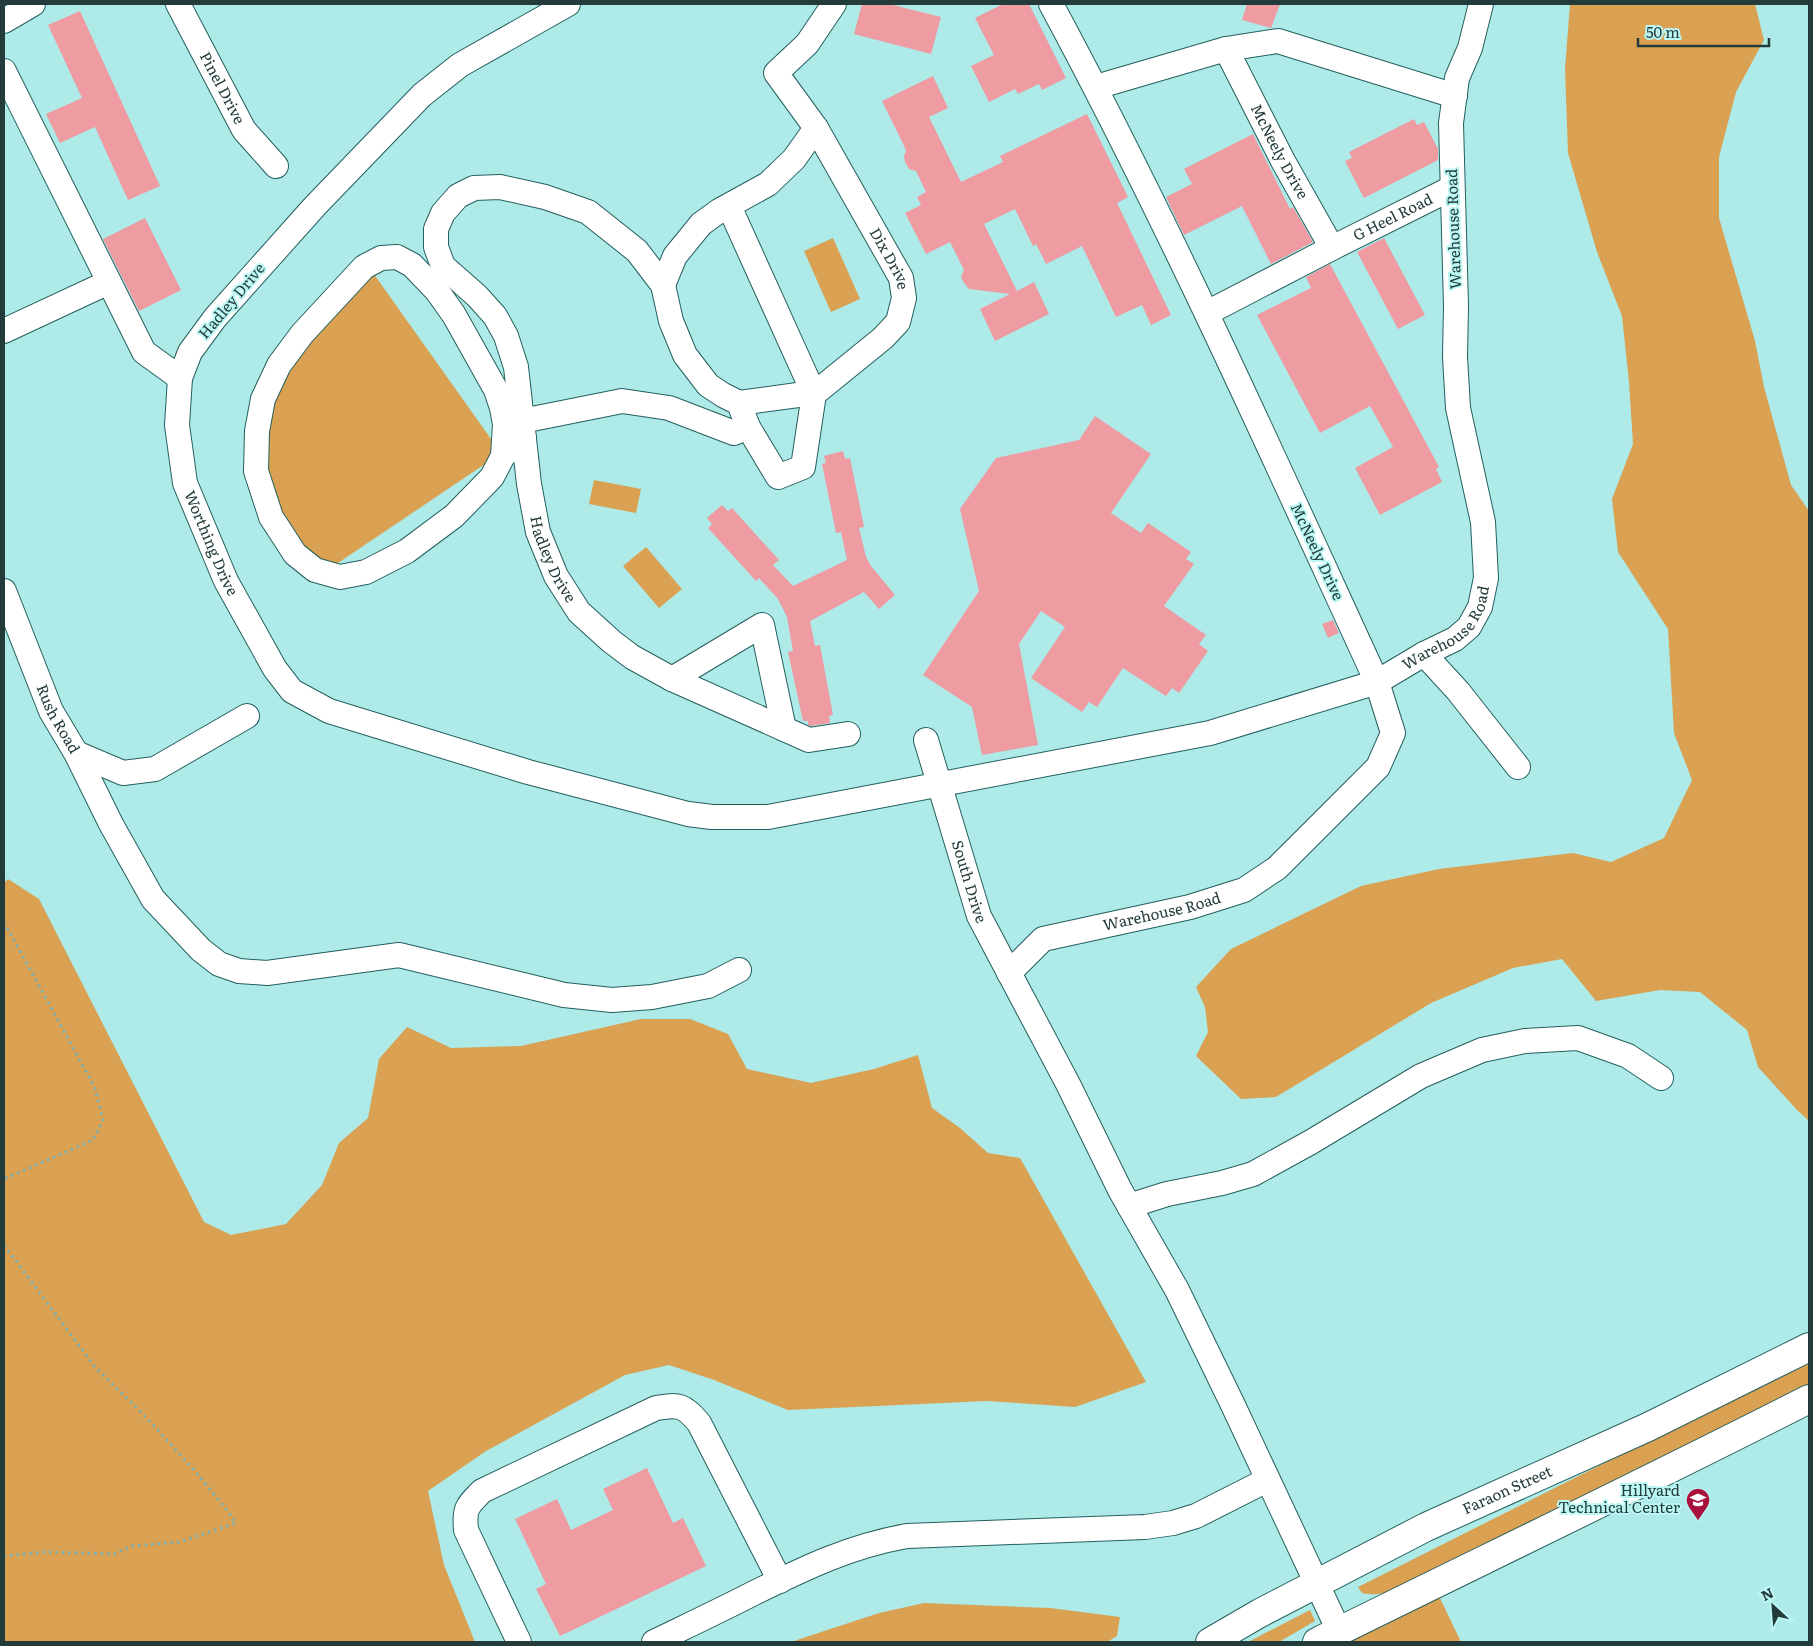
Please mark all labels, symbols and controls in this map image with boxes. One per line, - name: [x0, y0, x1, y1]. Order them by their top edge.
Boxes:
- scale bar: [1638, 15, 1769, 47]
- text: 50 m: [1646, 20, 1680, 43]
- street label: Pinel Drive: [195, 47, 252, 128]
- street label: McNeely Drive: [1246, 99, 1315, 203]
- street label: Warehouse Road: [1439, 168, 1466, 290]
- street label: G Heel Road: [1348, 187, 1436, 246]
- street label: Dix Drive: [865, 223, 916, 291]
- street label: Hadley Drive: [192, 257, 270, 343]
- street label: Worthing Drive: [179, 487, 245, 600]
- street label: McNeely Drive: [1286, 499, 1351, 604]
- street label: Hadley Drive: [525, 514, 583, 607]
- street label: Warehouse Road: [1397, 583, 1494, 675]
- street label: Rush Road: [32, 680, 87, 757]
- street label: South Drive: [947, 837, 994, 927]
- street label: Warehouse Road: [1100, 885, 1223, 936]
- street label: Faraon Street: [1458, 1459, 1555, 1519]
- place label: Hillyard Technical Center: [1558, 1478, 1680, 1518]
- school or university icon: Hillyard Technical Center: [1685, 1487, 1711, 1521]
- north arrow: [1748, 1581, 1798, 1631]
- text: N: [1757, 1582, 1777, 1605]

